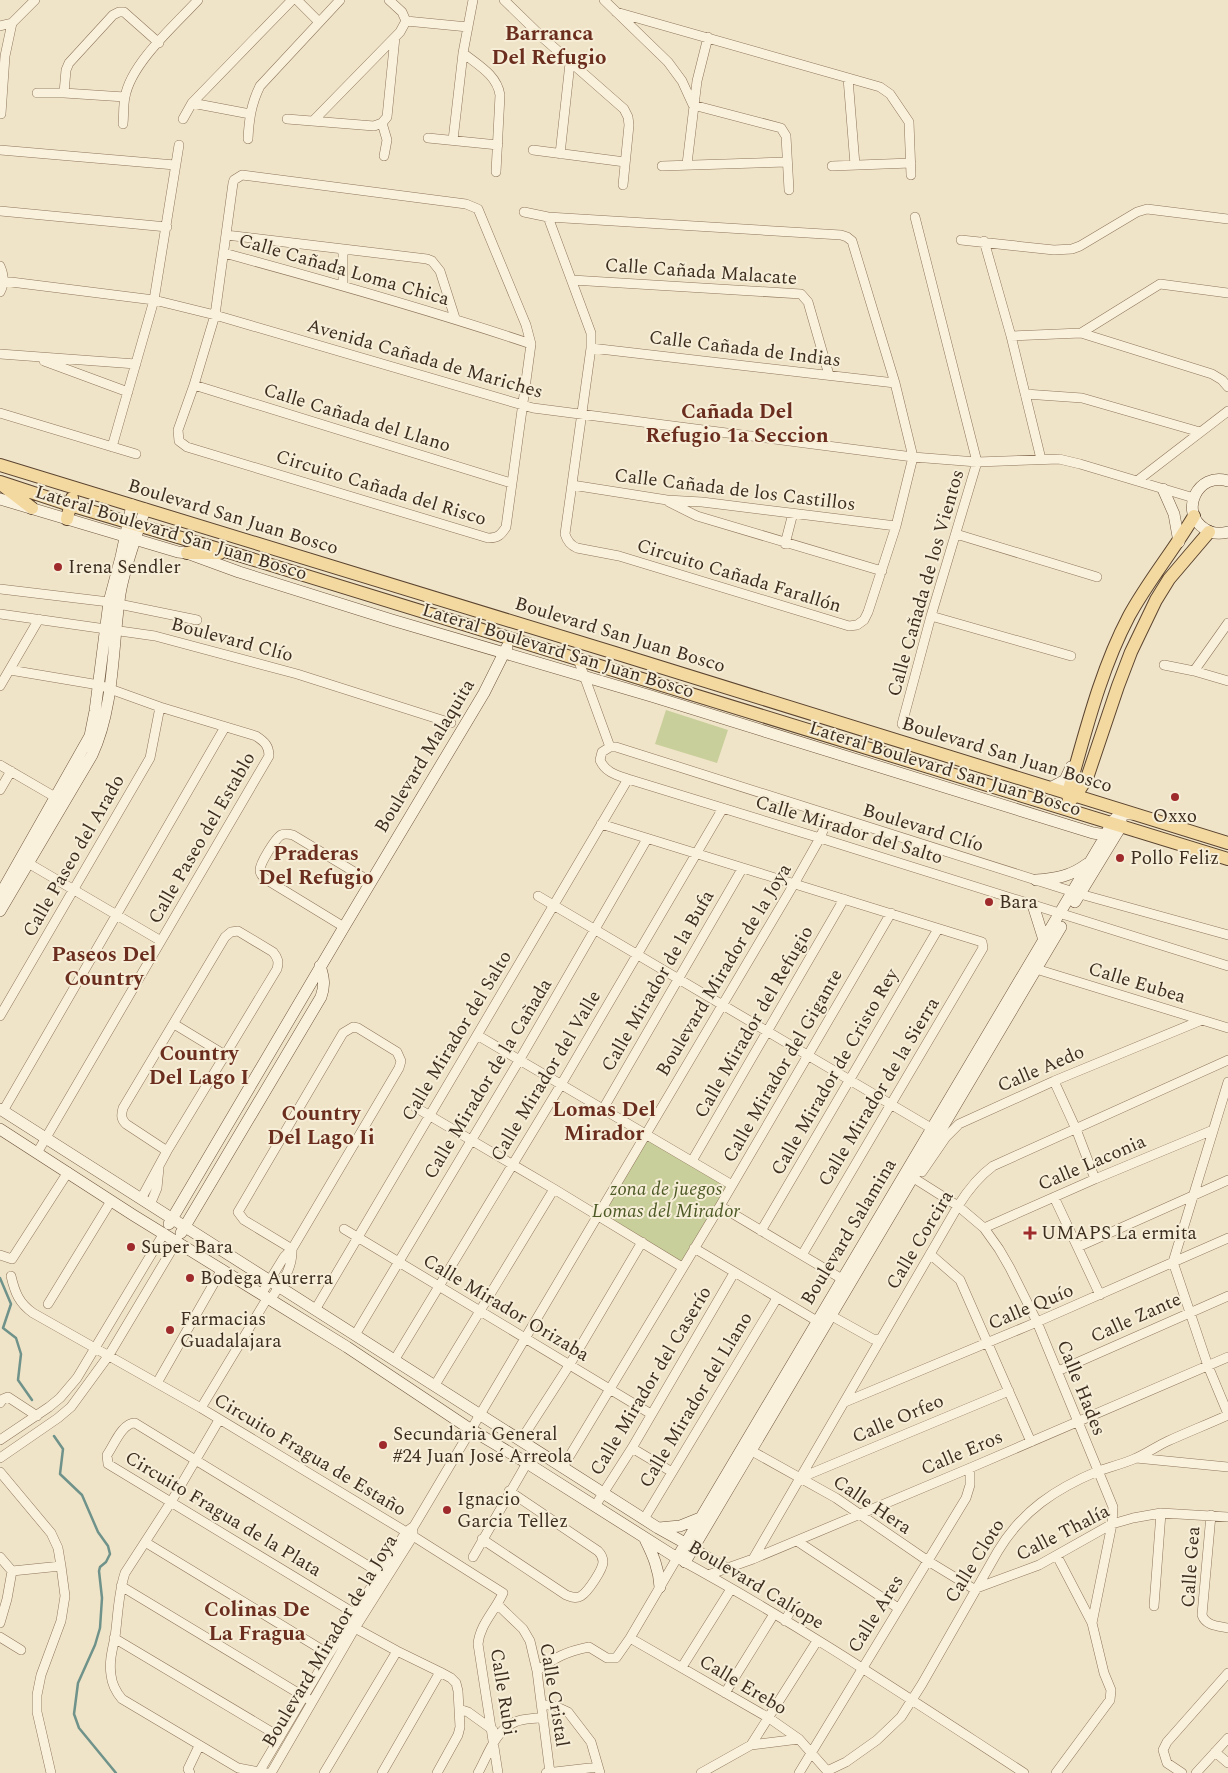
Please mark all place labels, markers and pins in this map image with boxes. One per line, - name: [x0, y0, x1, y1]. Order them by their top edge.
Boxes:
- place label: Irena Sendler: [68, 553, 181, 582]
- marker: Irena Sendler: [52, 561, 64, 573]
- marker: Oxxo: [1169, 791, 1181, 803]
- place label: Oxxo: [1153, 802, 1197, 831]
- place label: Pollo Feliz: [1130, 844, 1219, 873]
- marker: Pollo Feliz: [1114, 852, 1126, 864]
- place label: Bara: [999, 888, 1039, 917]
- marker: Bara: [983, 896, 995, 908]
- place label: UMAPS La ermita: [1041, 1219, 1198, 1248]
- marker: UMAPS La ermita: [1023, 1226, 1037, 1240]
- place label: Super Bara: [141, 1233, 234, 1262]
- marker: Super Bara: [125, 1241, 137, 1253]
- place label: Bodega Aurerra: [200, 1264, 334, 1293]
- marker: Bodega Aurerra: [184, 1272, 196, 1284]
- place label: Farmacias Guadalajara: [180, 1305, 282, 1356]
- marker: Farmacias Guadalajara: [164, 1324, 176, 1336]
- place label: Secundaria General #24 Juan José Arreola: [393, 1420, 573, 1471]
- marker: Secundaria General #24 Juan José Arreola: [377, 1439, 389, 1451]
- place label: Ignacio Garcia Tellez: [457, 1485, 568, 1536]
- marker: Ignacio Garcia Tellez: [441, 1504, 453, 1516]

